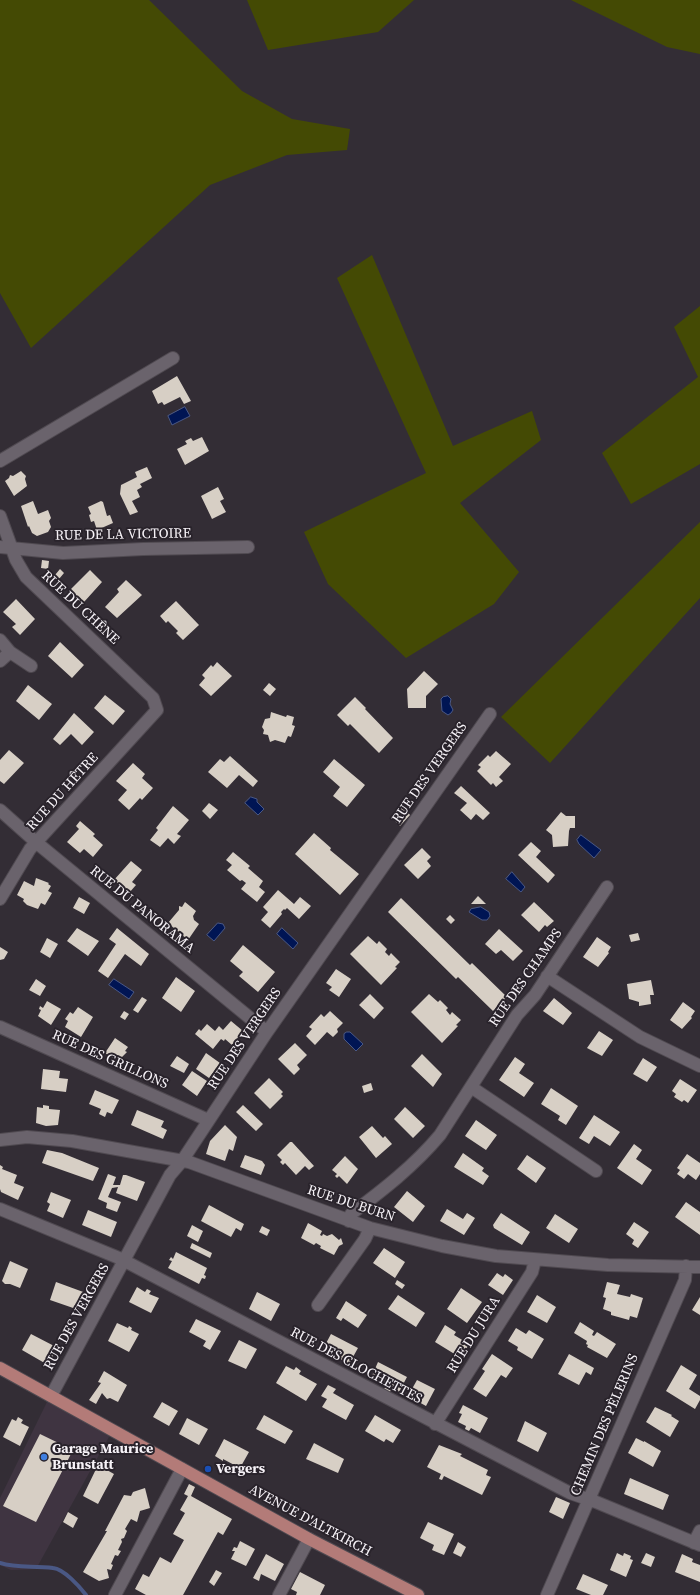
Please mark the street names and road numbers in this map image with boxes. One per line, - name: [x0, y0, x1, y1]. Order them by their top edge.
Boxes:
- street label: RUE DE LA VICTOIRE: [55, 525, 191, 545]
- street label: RUE DU CHÊNE: [38, 568, 122, 648]
- street label: RUE DES VERGERS: [389, 719, 471, 827]
- street label: RUE DU HÊTRE: [24, 750, 102, 834]
- street label: RUE DU PANORAMA: [86, 863, 198, 957]
- street label: RUE DES CHAMPS: [486, 926, 566, 1030]
- street label: RUE DES VERGERS: [205, 985, 285, 1093]
- street label: RUE DES GRILLONS: [49, 1027, 171, 1093]
- street label: RUE DU BURN: [305, 1182, 397, 1226]
- street label: RUE DES VERGERS: [41, 1261, 113, 1373]
- street label: RUE DU JURA: [444, 1294, 504, 1376]
- street label: RUE DES CLOCHETTES: [287, 1324, 425, 1408]
- street label: CHEMIN DES PÈLERINS: [567, 1351, 643, 1499]
- street label: AVENUE D'ALTKIRCH: [246, 1482, 374, 1560]

